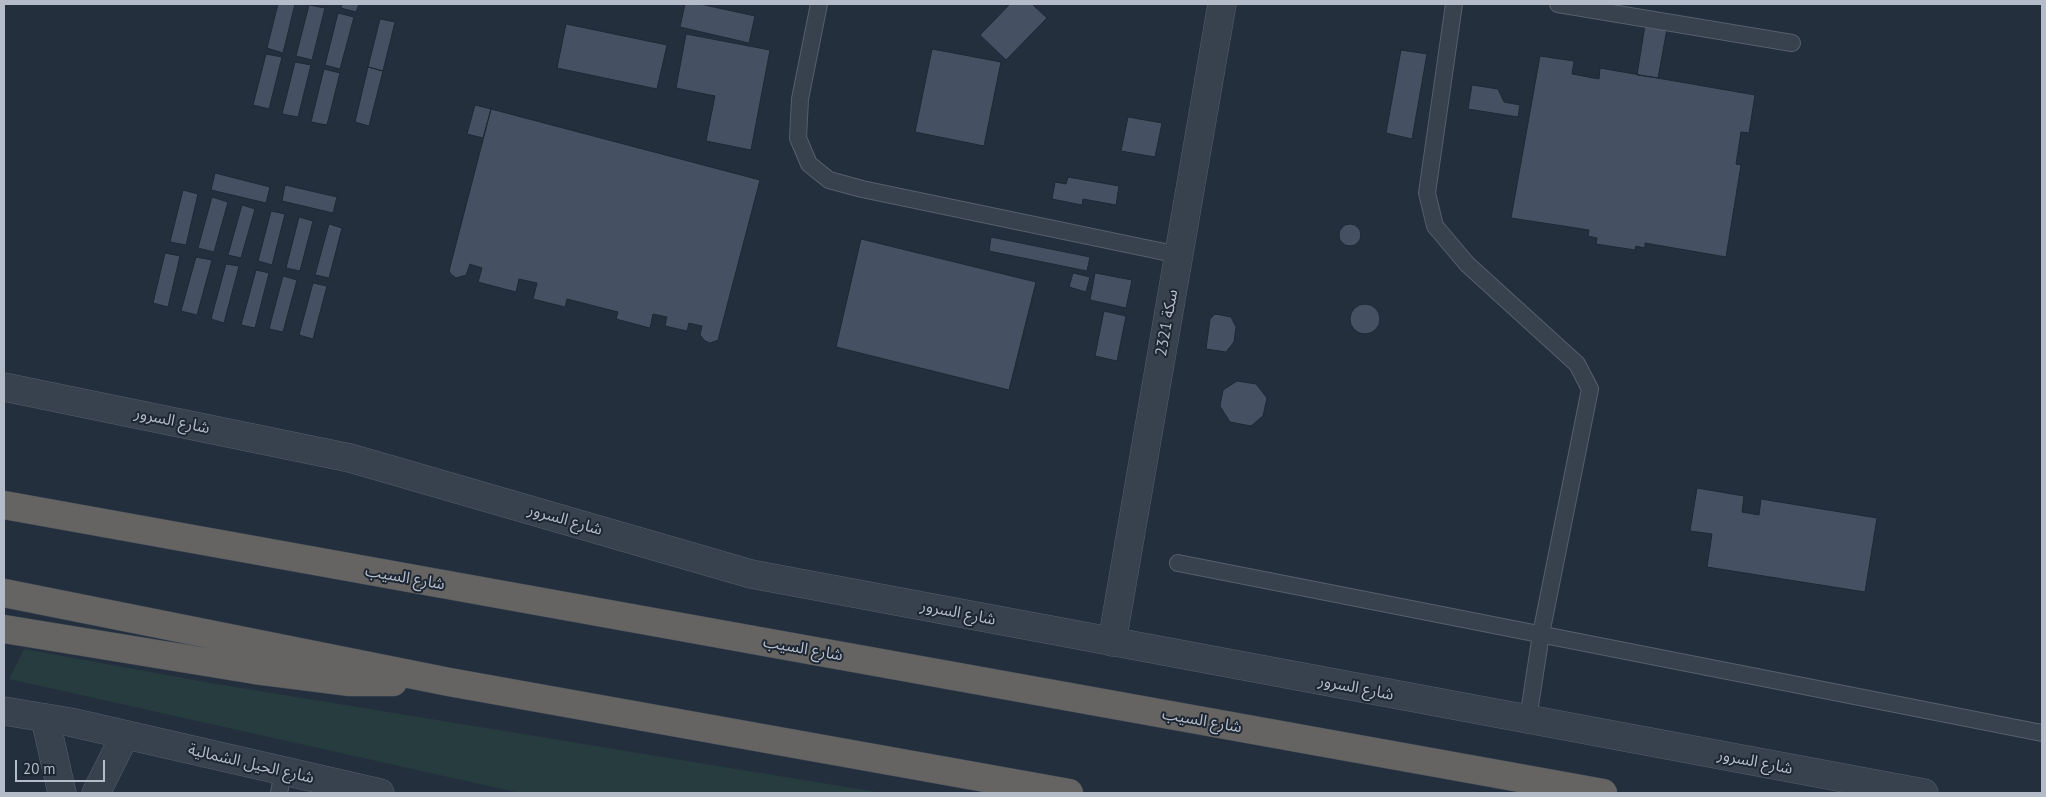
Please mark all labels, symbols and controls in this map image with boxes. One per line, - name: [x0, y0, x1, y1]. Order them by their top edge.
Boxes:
- street label: سكة 2321: [1152, 288, 1182, 358]
- street label: شارع السرور: [133, 404, 211, 438]
- street label: شارع السرور: [526, 500, 604, 540]
- street label: شارع السيب: [364, 562, 446, 594]
- street label: شارع السرور: [919, 596, 997, 630]
- street label: شارع السيب: [762, 633, 844, 665]
- street label: شارع السرور: [1317, 671, 1395, 705]
- street label: شارع السيب: [1161, 705, 1243, 737]
- street label: شارع الحيل الشمالية: [186, 740, 316, 788]
- street label: شارع السرور: [1716, 745, 1794, 779]
- scale bar: [18, 750, 108, 782]
- text: 20 m: [23, 759, 56, 778]

